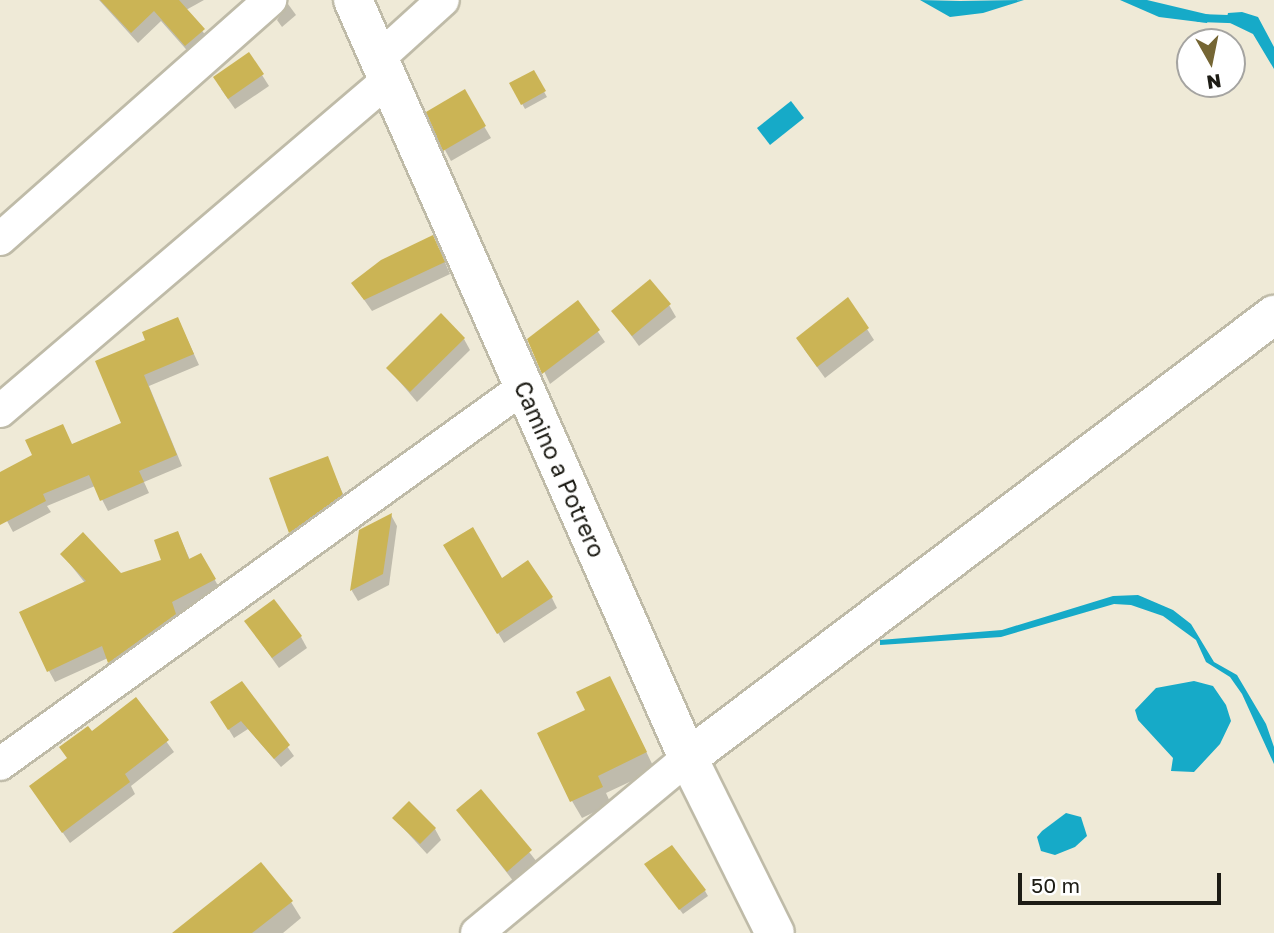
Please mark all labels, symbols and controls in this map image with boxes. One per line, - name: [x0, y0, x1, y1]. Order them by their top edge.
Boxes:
- north arrow: [1176, 28, 1246, 98]
- text: N: [1205, 70, 1223, 95]
- street label: Camino a Potrero: [509, 377, 611, 561]
- scale bar: [1022, 860, 1225, 904]
- text: 50 m: [1031, 872, 1080, 898]

